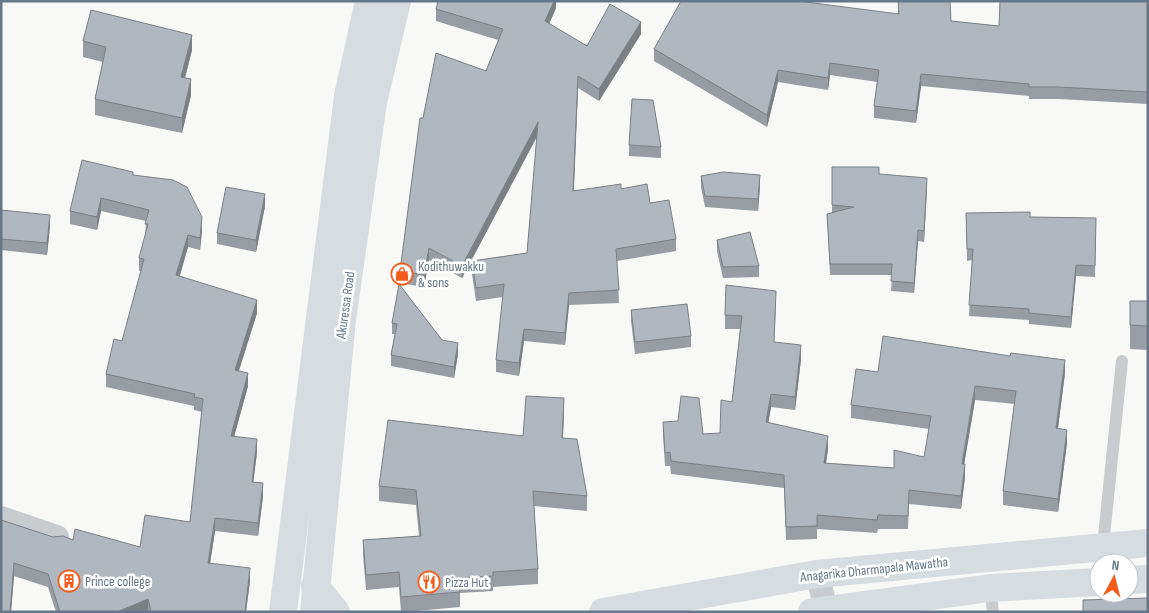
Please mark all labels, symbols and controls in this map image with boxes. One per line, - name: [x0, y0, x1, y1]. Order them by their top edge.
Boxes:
- place label: Kodithuwakku & sons: [418, 258, 484, 291]
- shop icon: Kodithuwakku & sons: [390, 262, 414, 286]
- street label: Akuressa Road: [332, 270, 359, 341]
- street label: Anagarika Dharmapala Mawatha: [798, 553, 949, 586]
- north arrow: [1089, 553, 1139, 603]
- text: N: [1111, 557, 1120, 574]
- building icon: Prince college: [57, 569, 81, 593]
- restaurant icon: Pizza Hut: [417, 570, 441, 594]
- place label: Prince college: [85, 573, 150, 590]
- place label: Pizza Hut: [445, 574, 488, 591]

